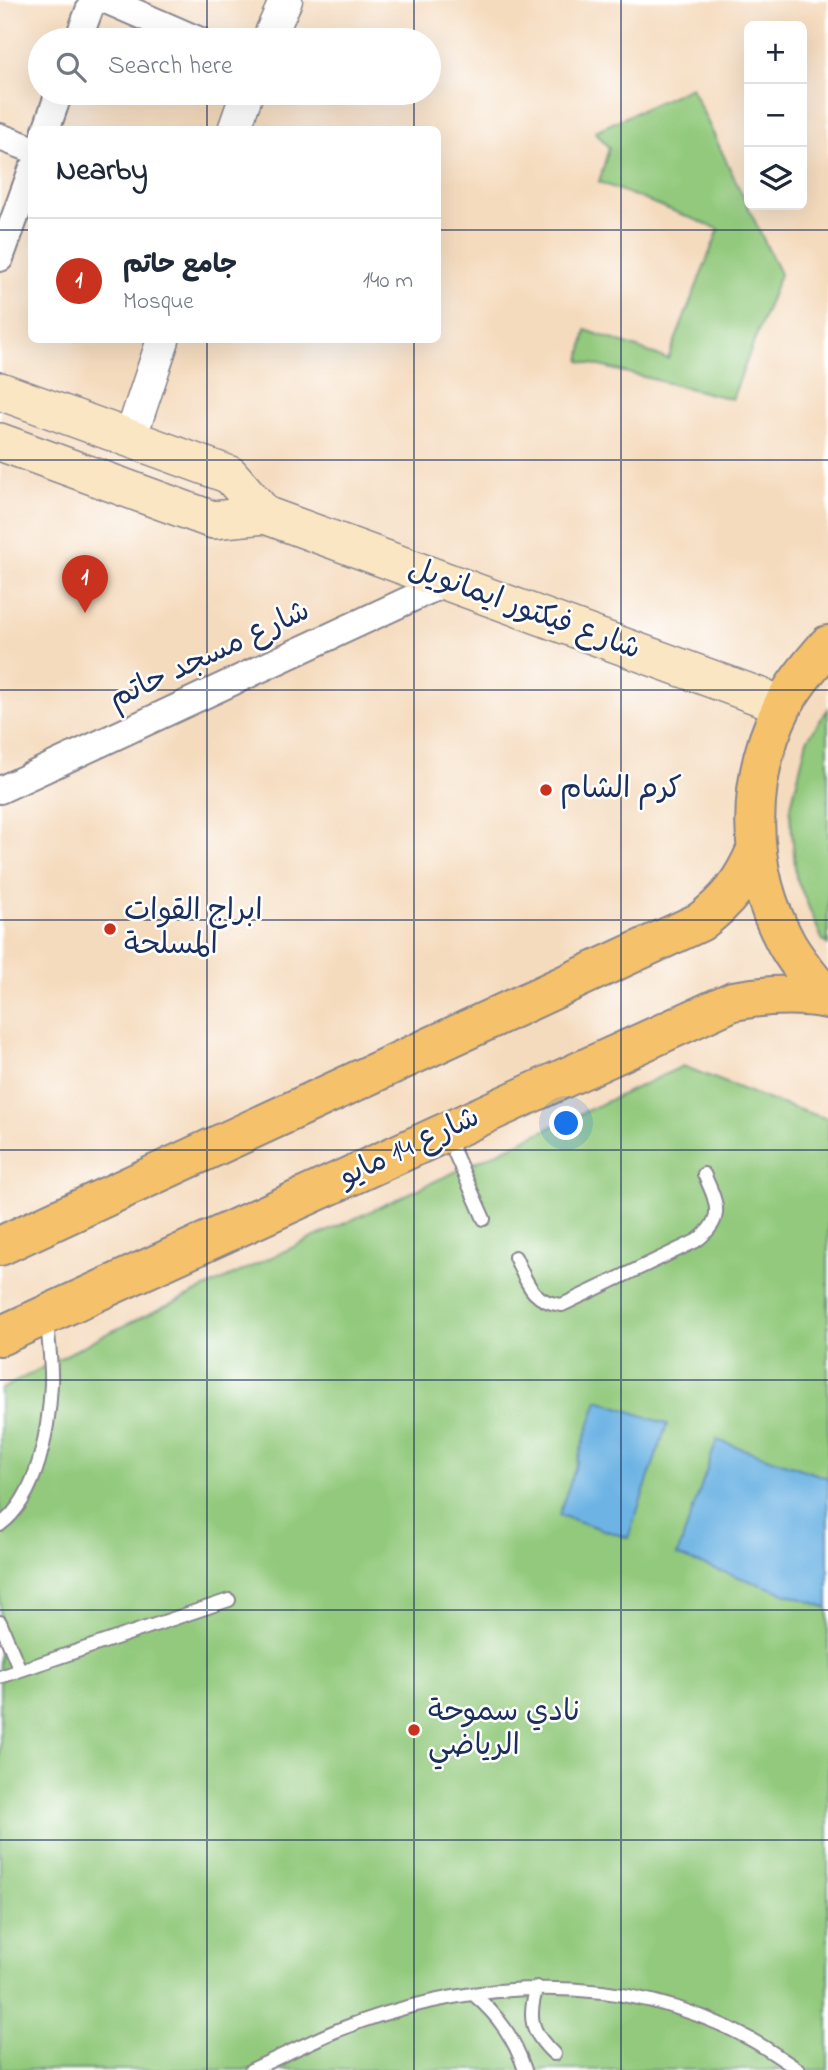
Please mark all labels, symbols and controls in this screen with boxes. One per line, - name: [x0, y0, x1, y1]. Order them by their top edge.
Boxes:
- map controls: [744, 21, 807, 210]
- button: +: [744, 21, 807, 84]
- search box: [28, 28, 441, 105]
- icon: search: [52, 48, 90, 86]
- text: Search here: [108, 48, 233, 86]
- button: −: [744, 84, 807, 147]
- button: layers: [744, 147, 807, 210]
- text: Nearby: [56, 150, 148, 194]
- text: جامع حاتم: [123, 247, 237, 285]
- text: 1: [75, 265, 83, 298]
- text: 140 m: [363, 265, 413, 298]
- text: Mosque: [123, 286, 194, 319]
- street label: شارع فيكتور ايمانويل: [402, 548, 646, 672]
- pin: 1: [62, 555, 108, 613]
- street label: شارع مسجد حاتم: [102, 590, 318, 722]
- place label: كرم الشام: [560, 768, 682, 812]
- marker: كرم الشام: [538, 782, 554, 798]
- place label: ابراج القوات المسلحة: [124, 890, 263, 968]
- marker: ابراج القوات المسلحة: [102, 921, 118, 937]
- street label: شارع 14 مايو: [331, 1096, 487, 1200]
- your location: [549, 1106, 583, 1140]
- place label: نادي سموحة الرياضي: [428, 1691, 580, 1770]
- marker: نادي سموحة الرياضي: [406, 1722, 422, 1738]

